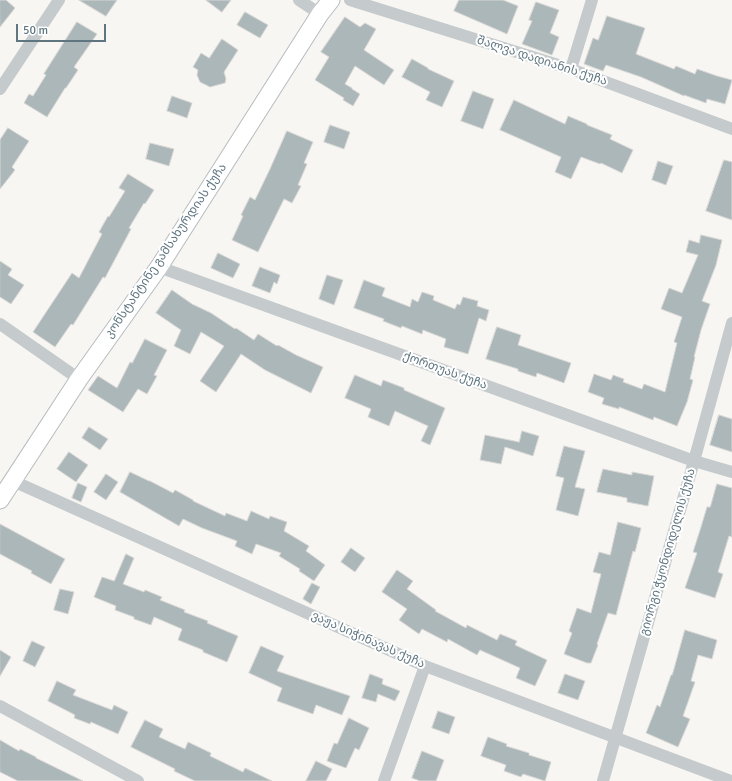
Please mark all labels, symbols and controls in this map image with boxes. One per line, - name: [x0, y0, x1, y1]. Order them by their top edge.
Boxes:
- scale bar: [18, 16, 108, 42]
- text: 50 m: [23, 23, 48, 38]
- street label: შალვა დადიანის ქუჩა: [475, 33, 609, 89]
- street label: კონსტანტინე გამსახურდიას ქუჩა: [102, 161, 230, 341]
- street label: ქორთუას ქუჩა: [401, 349, 489, 393]
- street label: გიორგი ჭყონდიდელის ქუჩა: [637, 467, 699, 637]
- street label: ვაჟა სიჭინავას ქუჩა: [309, 608, 427, 672]

